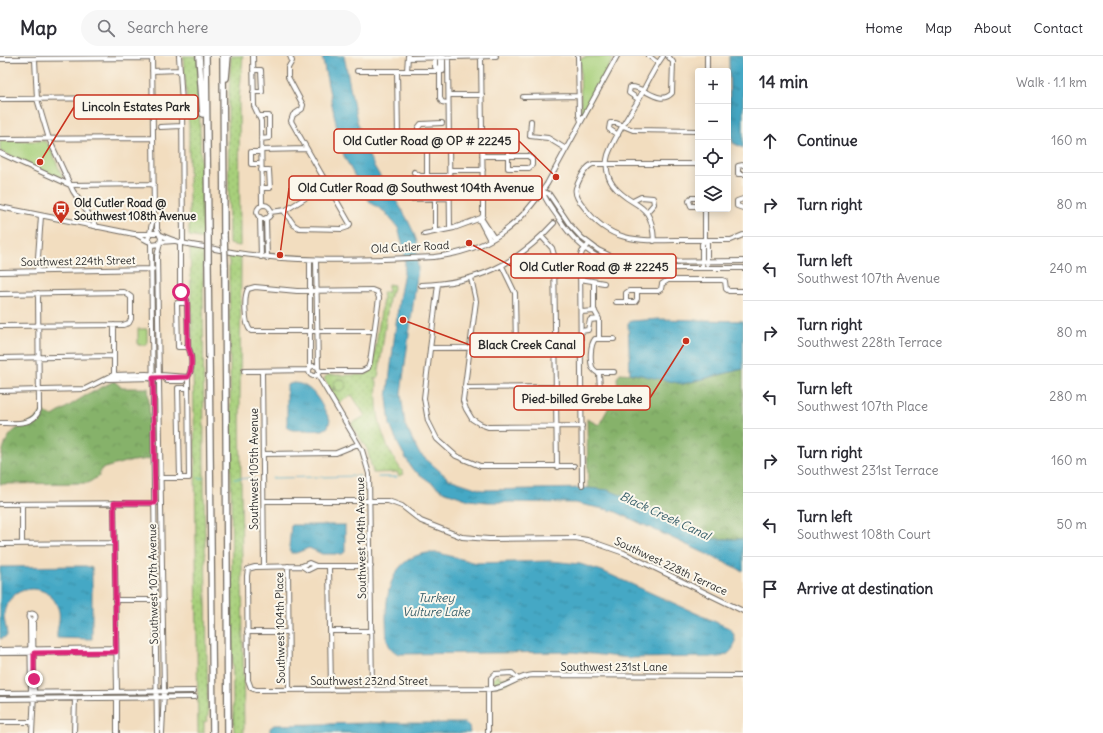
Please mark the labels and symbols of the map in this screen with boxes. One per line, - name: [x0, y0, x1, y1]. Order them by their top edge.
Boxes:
- callout: Lincoln Estates Park: [74, 95, 198, 119]
- text: Lincoln Estates Park: [82, 99, 190, 114]
- callout: Old Cutler Road @ OP # 22245: [334, 129, 519, 153]
- text: Old Cutler Road @ OP # 22245: [343, 133, 511, 149]
- callout: Old Cutler Road @ Southwest 104th Avenue: [289, 176, 542, 200]
- text: Old Cutler Road @ Southwest 104th Avenue: [298, 180, 535, 196]
- place label: Old Cutler Road @ Southwest 108th Avenue: [74, 196, 196, 223]
- bus stop icon: Old Cutler Road @ Southwest 108th Avenue: [51, 199, 71, 224]
- street label: Old Cutler Road: [370, 238, 450, 256]
- street label: Southwest 224th Street: [20, 253, 136, 269]
- callout: Old Cutler Road @ # 22245: [511, 254, 676, 278]
- text: Old Cutler Road @ # 22245: [519, 259, 669, 275]
- route start: [172, 283, 190, 301]
- callout: Black Creek Canal: [470, 333, 584, 357]
- text: Black Creek Canal: [478, 337, 576, 352]
- callout: Pied-billed Grebe Lake: [514, 386, 650, 410]
- text: Pied-billed Grebe Lake: [522, 391, 643, 406]
- street label: Southwest 105th Avenue: [247, 408, 261, 530]
- street label: Southwest 104th Avenue: [353, 477, 369, 599]
- water label: Black Creek Canal: [618, 488, 715, 544]
- street label: Southwest 107th Avenue: [145, 523, 161, 645]
- street label: Southwest 228th Terrace: [612, 534, 730, 598]
- street label: Southwest 104th Place: [272, 572, 288, 684]
- water label: Turkey Vulture Lake: [402, 590, 471, 619]
- street label: Southwest 231st Lane: [561, 660, 668, 674]
- route end: [25, 670, 43, 688]
- street label: Southwest 232nd Street: [310, 674, 428, 688]

